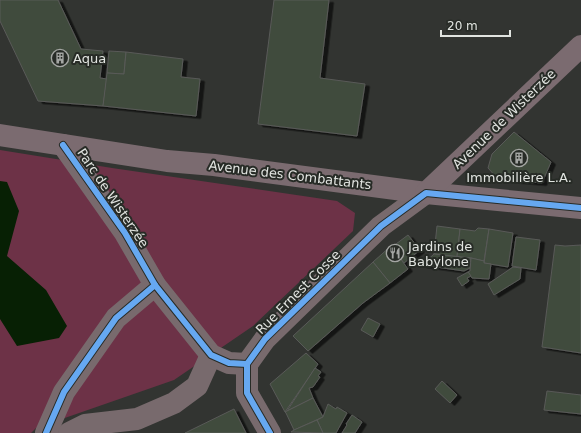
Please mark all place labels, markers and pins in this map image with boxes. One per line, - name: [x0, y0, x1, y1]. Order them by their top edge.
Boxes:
- building icon: Aqua: [50, 48, 70, 68]
- place label: Aqua: [73, 51, 106, 66]
- building icon: Immobilière L.A.: [509, 148, 529, 168]
- place label: Immobilière L.A.: [466, 170, 572, 185]
- place label: Jardins de Babylone: [407, 239, 472, 269]
- restaurant icon: Jardins de Babylone: [385, 243, 405, 263]

